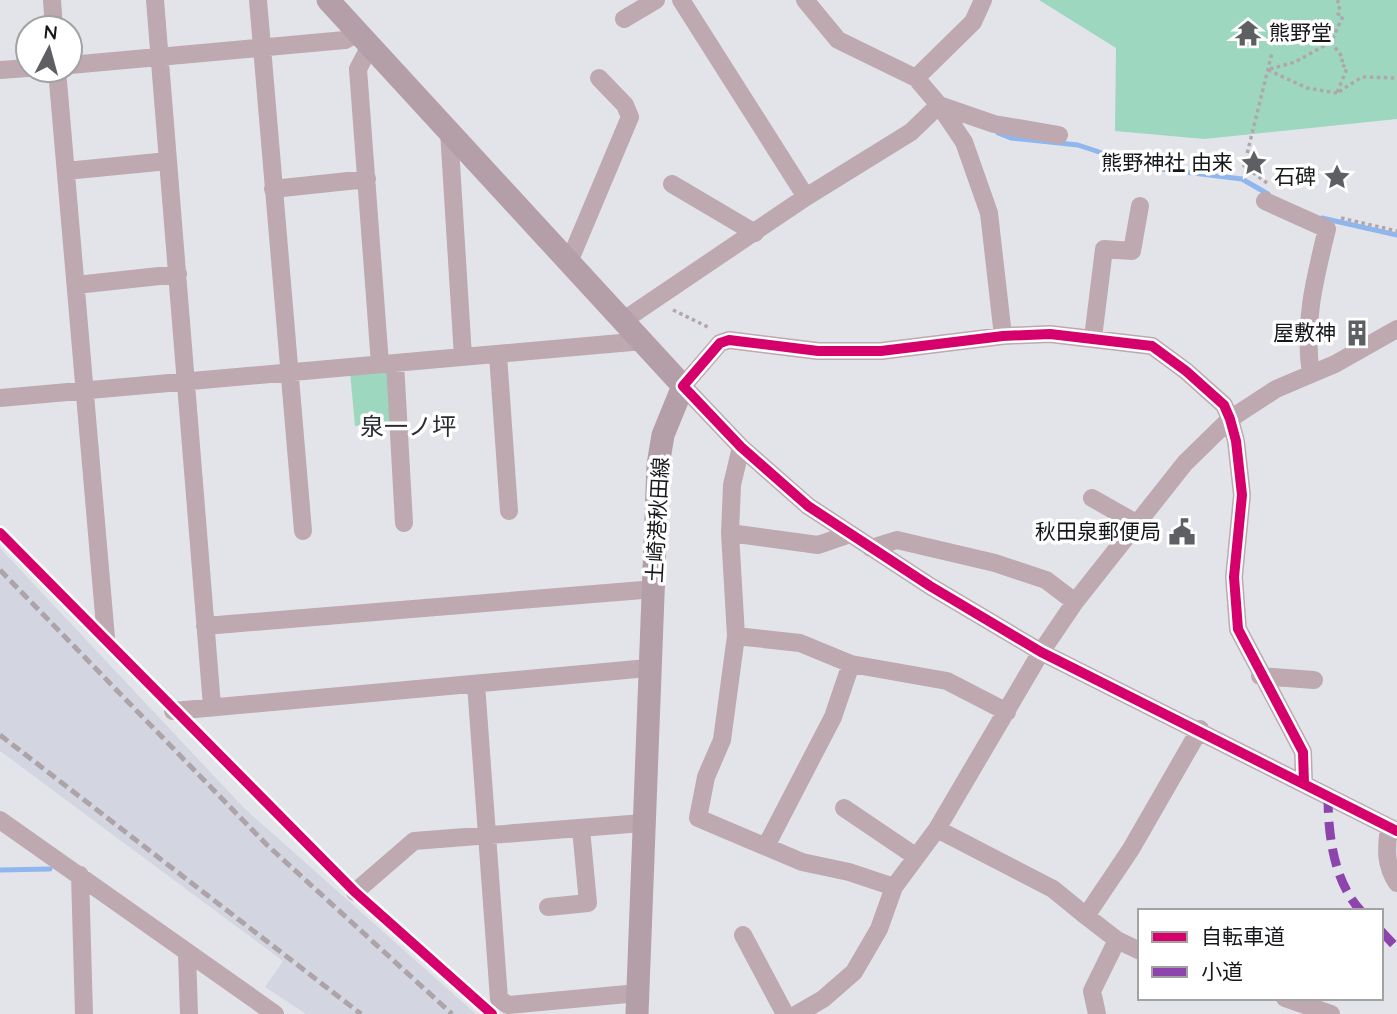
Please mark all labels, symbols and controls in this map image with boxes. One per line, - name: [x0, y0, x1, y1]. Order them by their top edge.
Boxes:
- north arrow: [14, 14, 84, 84]
- temple icon: 熊野堂: [1233, 18, 1263, 48]
- text: N: [43, 19, 59, 45]
- place label: 熊野堂: [1269, 19, 1332, 45]
- place icon: 熊野神社 由来: [1239, 148, 1269, 178]
- place label: 熊野神社 由来: [1101, 149, 1233, 175]
- place icon: 石碑: [1322, 162, 1352, 192]
- place label: 石碑: [1274, 163, 1316, 189]
- building icon: 屋敷神: [1342, 318, 1372, 348]
- place label: 屋敷神: [1273, 319, 1336, 345]
- district label: 泉一ノ坪: [360, 411, 456, 441]
- street label: 土崎港秋田線: [641, 456, 673, 584]
- public building icon: 秋田泉郵便局: [1167, 517, 1197, 547]
- place label: 秋田泉郵便局: [1035, 518, 1161, 544]
- legend: [1138, 909, 1383, 1000]
- text: 自転車道: [1201, 923, 1285, 949]
- text: 小道: [1201, 958, 1243, 984]

